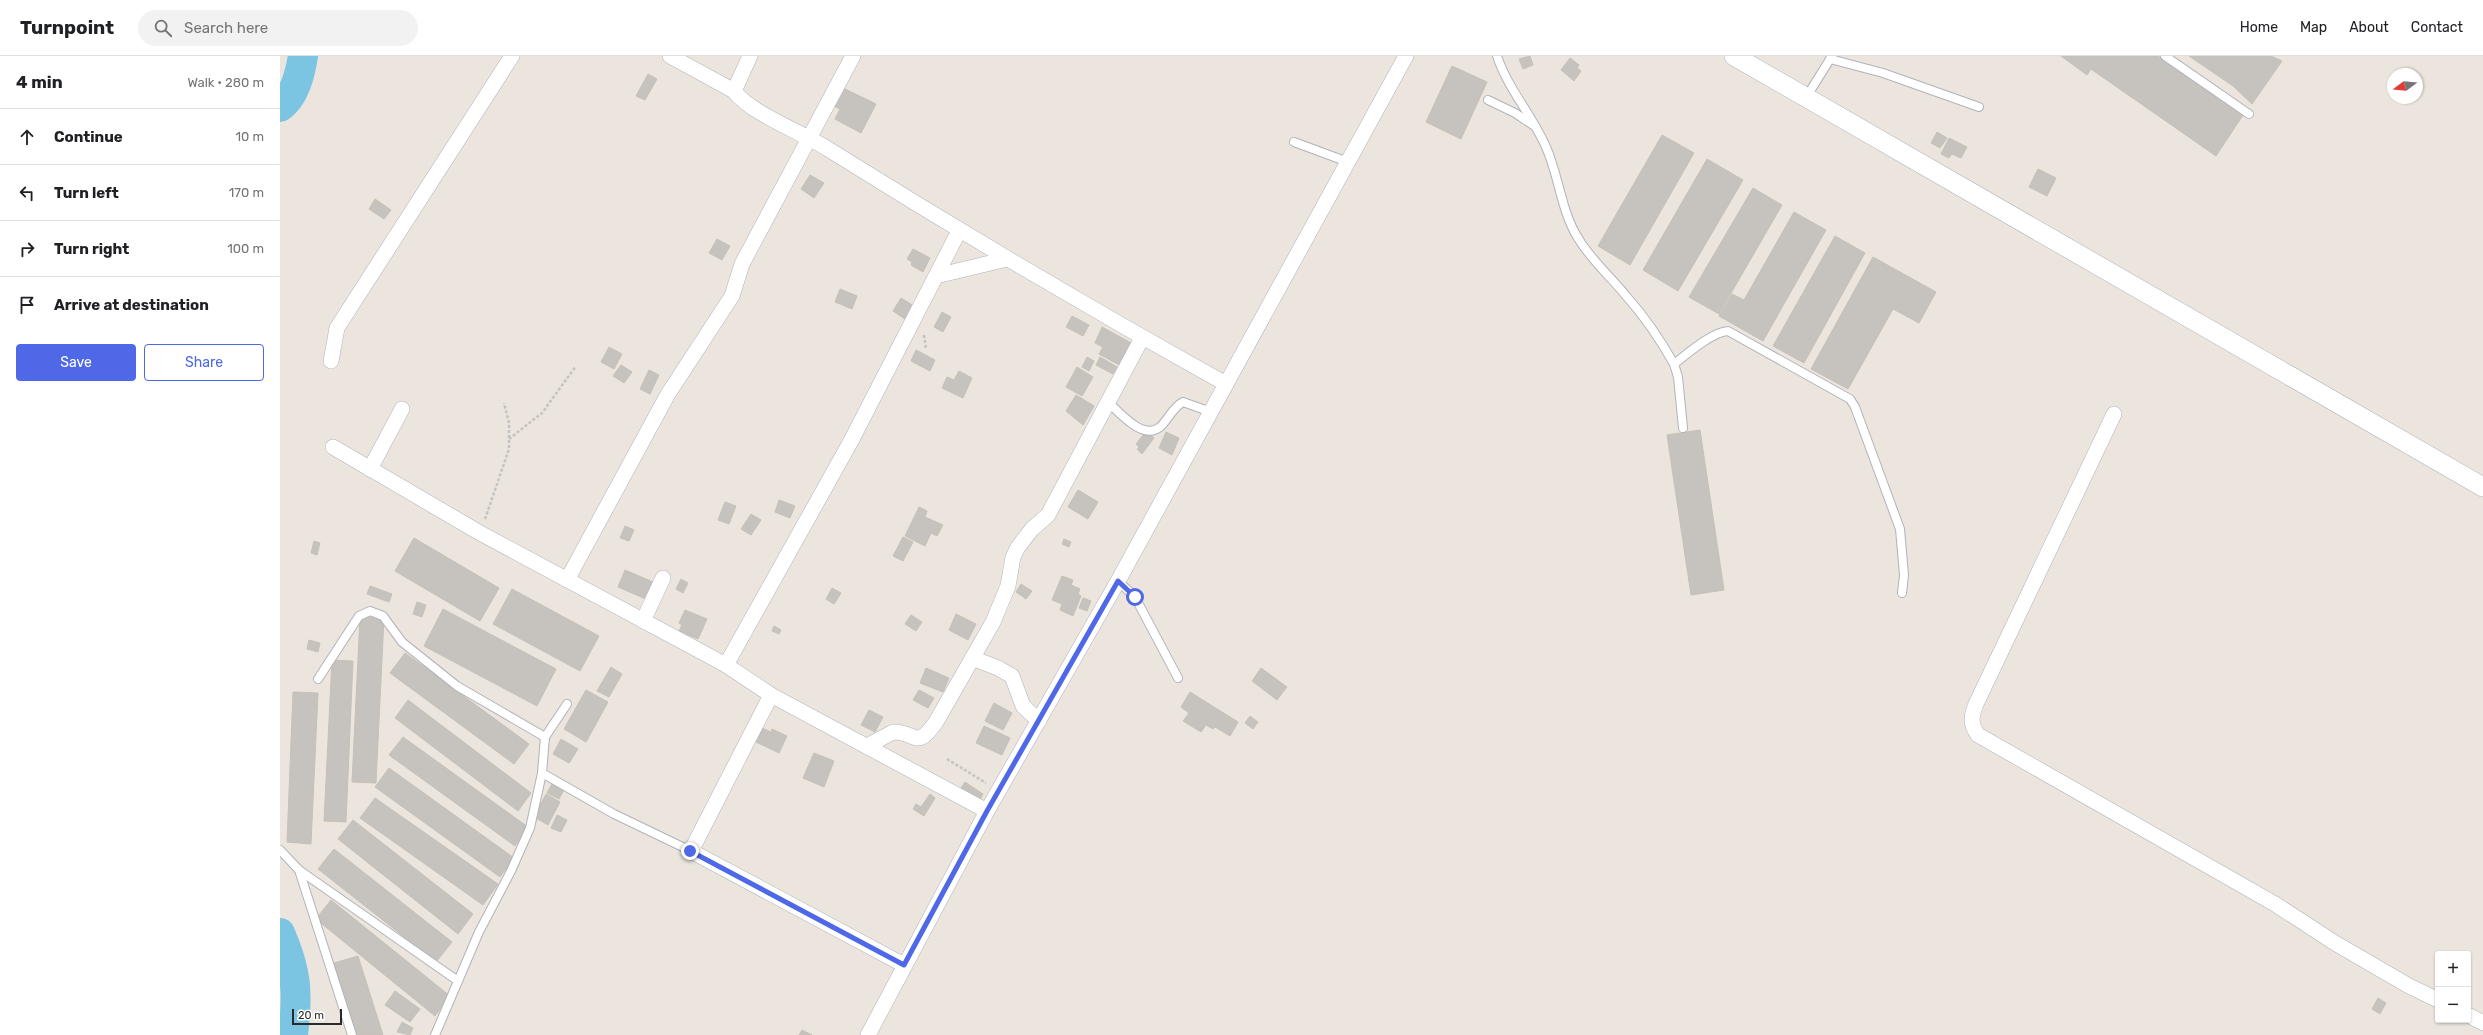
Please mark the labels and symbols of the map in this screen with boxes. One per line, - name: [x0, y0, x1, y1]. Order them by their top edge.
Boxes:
- north arrow: [2387, 68, 2423, 104]
- route start: [1126, 588, 1144, 606]
- route end: [681, 842, 699, 860]
- scale bar: [292, 1007, 342, 1026]

